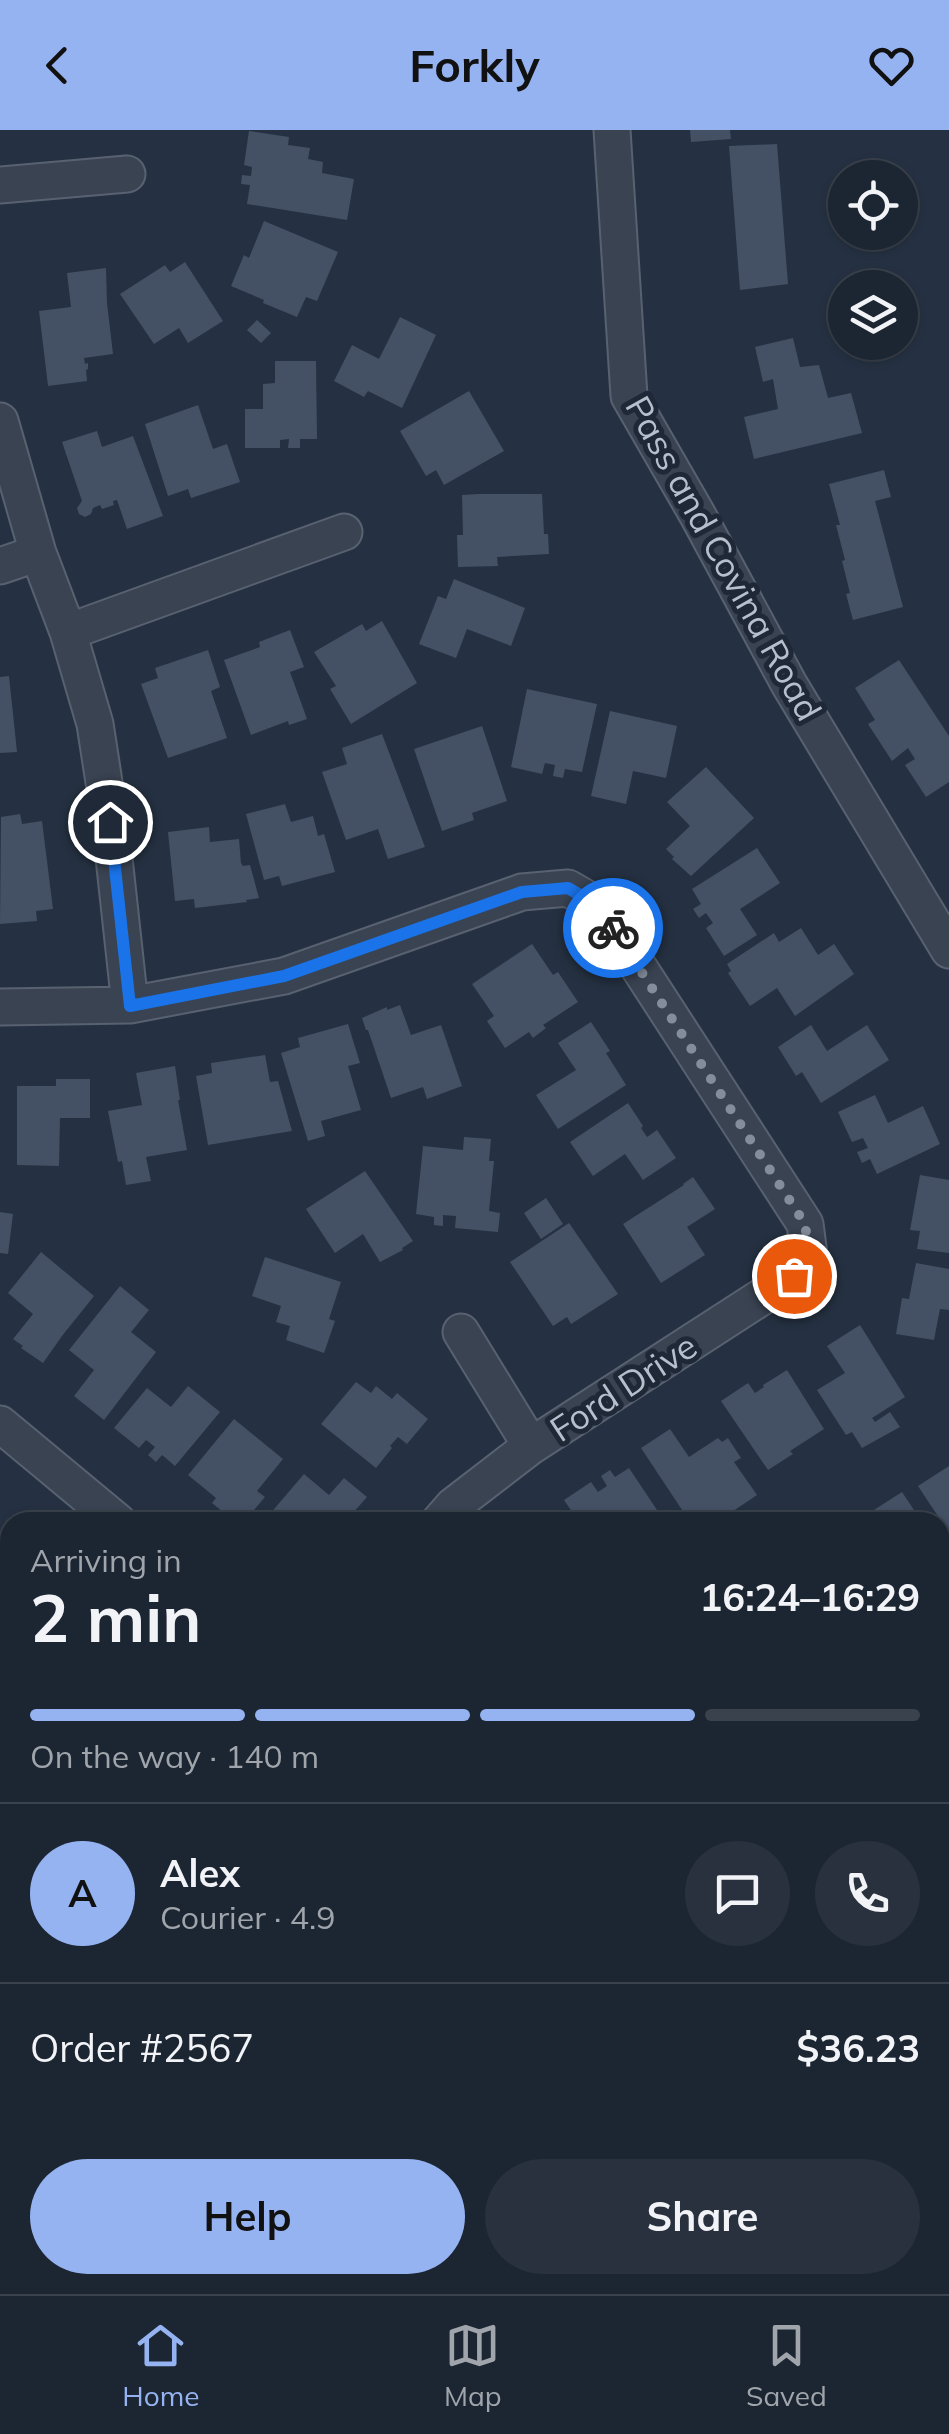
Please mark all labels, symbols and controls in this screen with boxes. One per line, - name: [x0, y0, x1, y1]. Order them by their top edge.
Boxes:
- text: Forkly: [409, 37, 540, 93]
- icon: back: [30, 38, 85, 93]
- icon: heart: [864, 38, 919, 93]
- map controls: [828, 160, 918, 360]
- button: locate: [828, 160, 918, 250]
- button: layers: [828, 270, 918, 360]
- street label: Pass and Covina Road: [616, 388, 832, 728]
- pin: [68, 780, 153, 865]
- icon: home: [83, 795, 138, 850]
- courier: [563, 878, 663, 978]
- icon: bike: [586, 901, 641, 956]
- pin: [752, 1234, 837, 1319]
- icon: bag: [767, 1249, 822, 1304]
- street label: Ford Drive: [541, 1323, 705, 1451]
- text: Arriving in: [30, 1540, 182, 1580]
- text: 16:24–16:29: [700, 1573, 920, 1621]
- text: 2 min: [30, 1577, 201, 1658]
- text: On the way · 140 m: [30, 1736, 319, 1776]
- button: chat: [685, 1841, 790, 1946]
- button: phone: [815, 1841, 920, 1946]
- text: Alex: [160, 1849, 240, 1897]
- text: A: [68, 1869, 97, 1917]
- text: Courier · 4.9: [160, 1897, 336, 1937]
- text: Order #2567: [30, 2024, 254, 2072]
- text: $36.23: [797, 2024, 920, 2072]
- button: Help: [30, 2159, 465, 2274]
- button: Share: [485, 2159, 920, 2274]
- tab: Home: [122, 2318, 199, 2413]
- tab: Map: [444, 2318, 502, 2413]
- tab: Saved: [746, 2318, 827, 2413]

